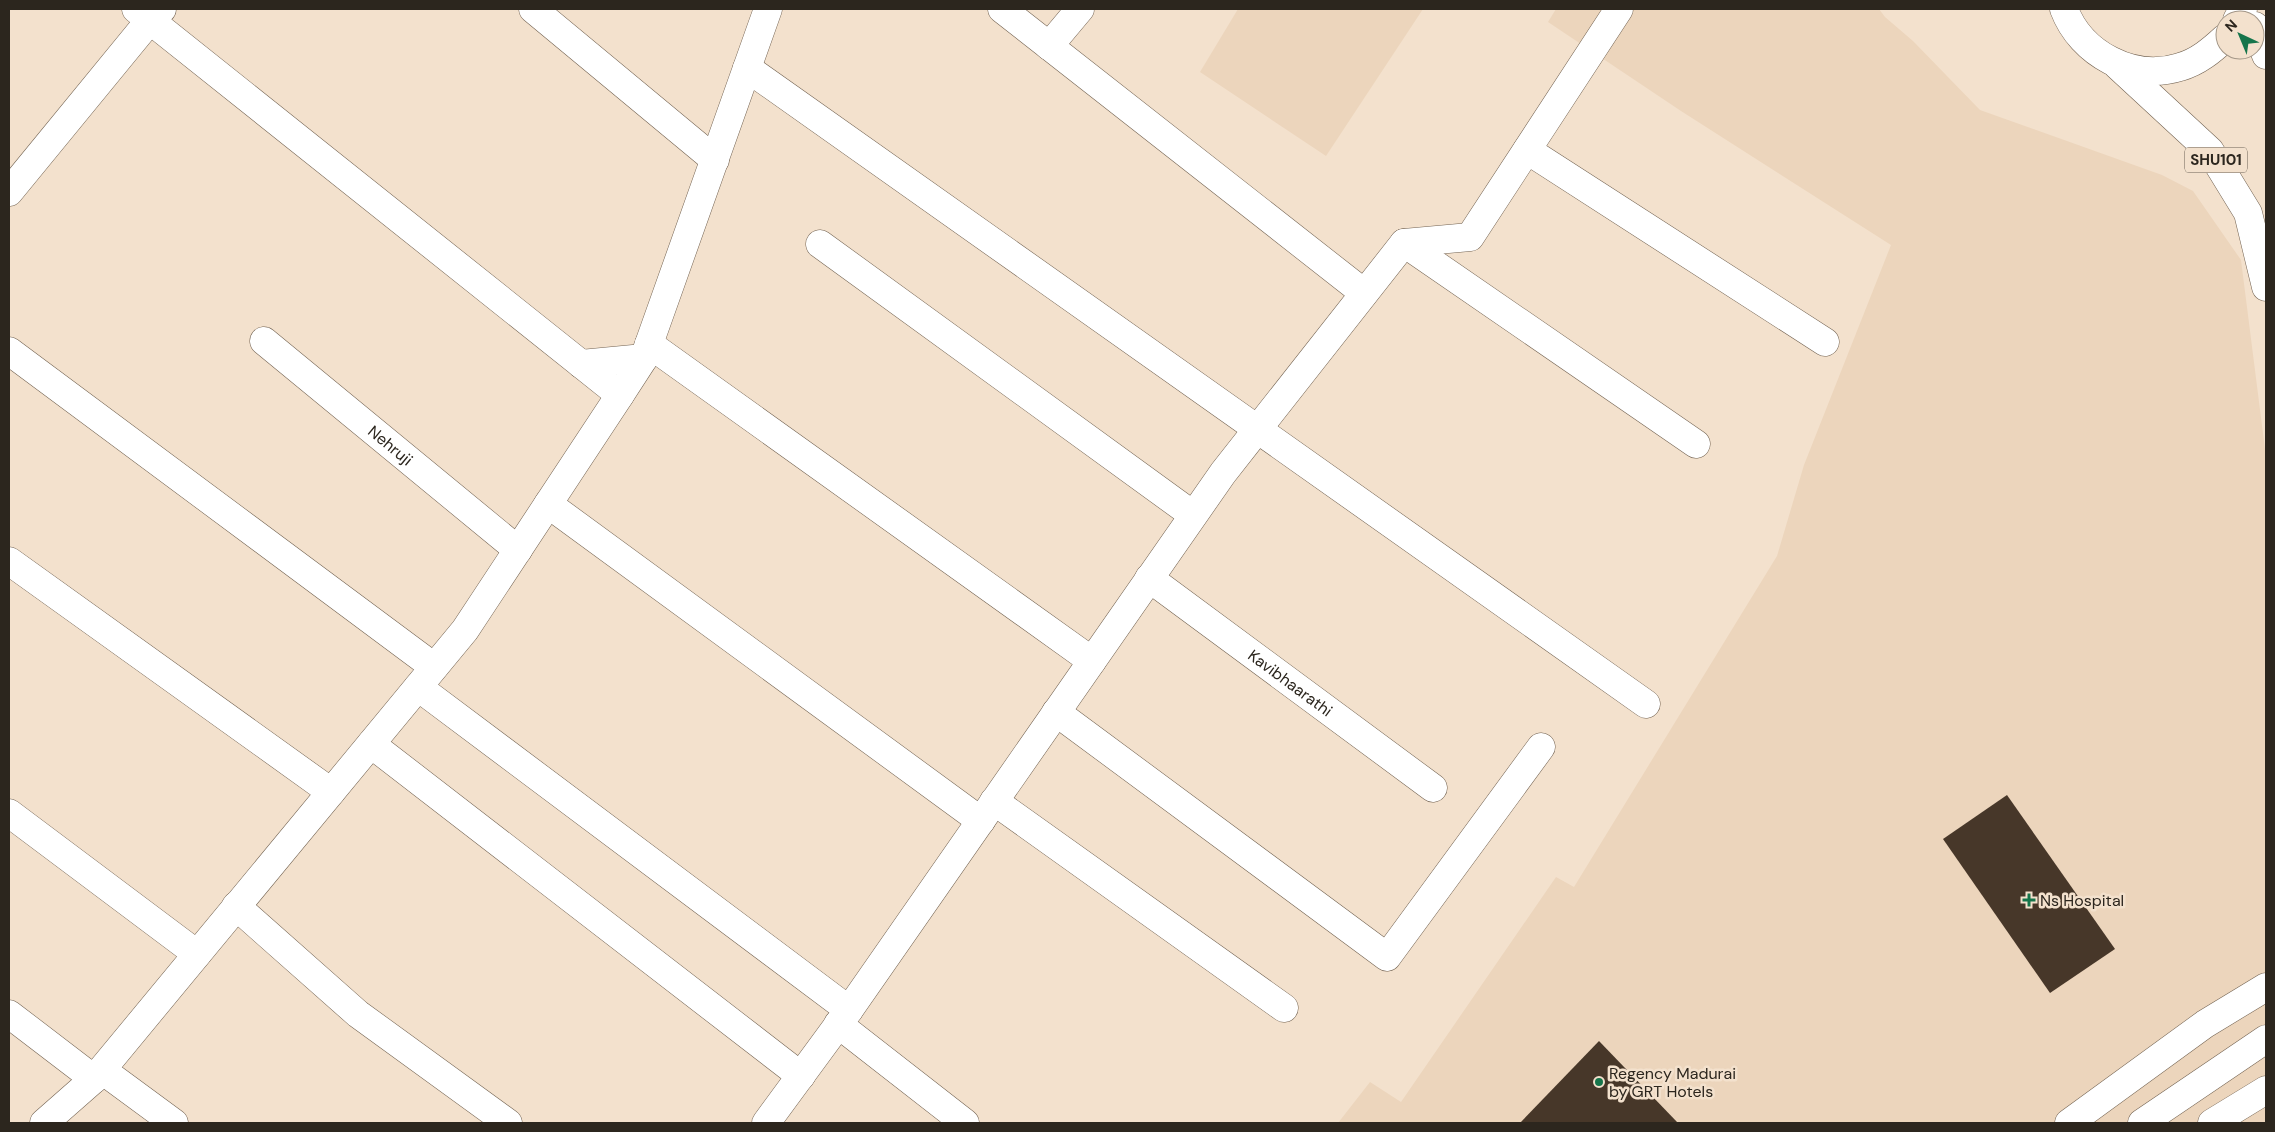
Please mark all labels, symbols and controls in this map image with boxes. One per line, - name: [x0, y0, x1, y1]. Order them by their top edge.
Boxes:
- north arrow: [2215, 10, 2265, 60]
- text: N: [2221, 16, 2241, 36]
- road number: SHU101: [2185, 148, 2247, 172]
- street label: Nehruji: [364, 421, 417, 470]
- street label: Kavibhaarathi: [1244, 644, 1337, 721]
- place label: Ns Hospital: [2040, 890, 2124, 911]
- marker: Ns Hospital: [2022, 893, 2036, 907]
- place label: Regency Madurai by GRT Hotels: [1609, 1063, 1736, 1102]
- marker: Regency Madurai by GRT Hotels: [1593, 1076, 1605, 1088]

